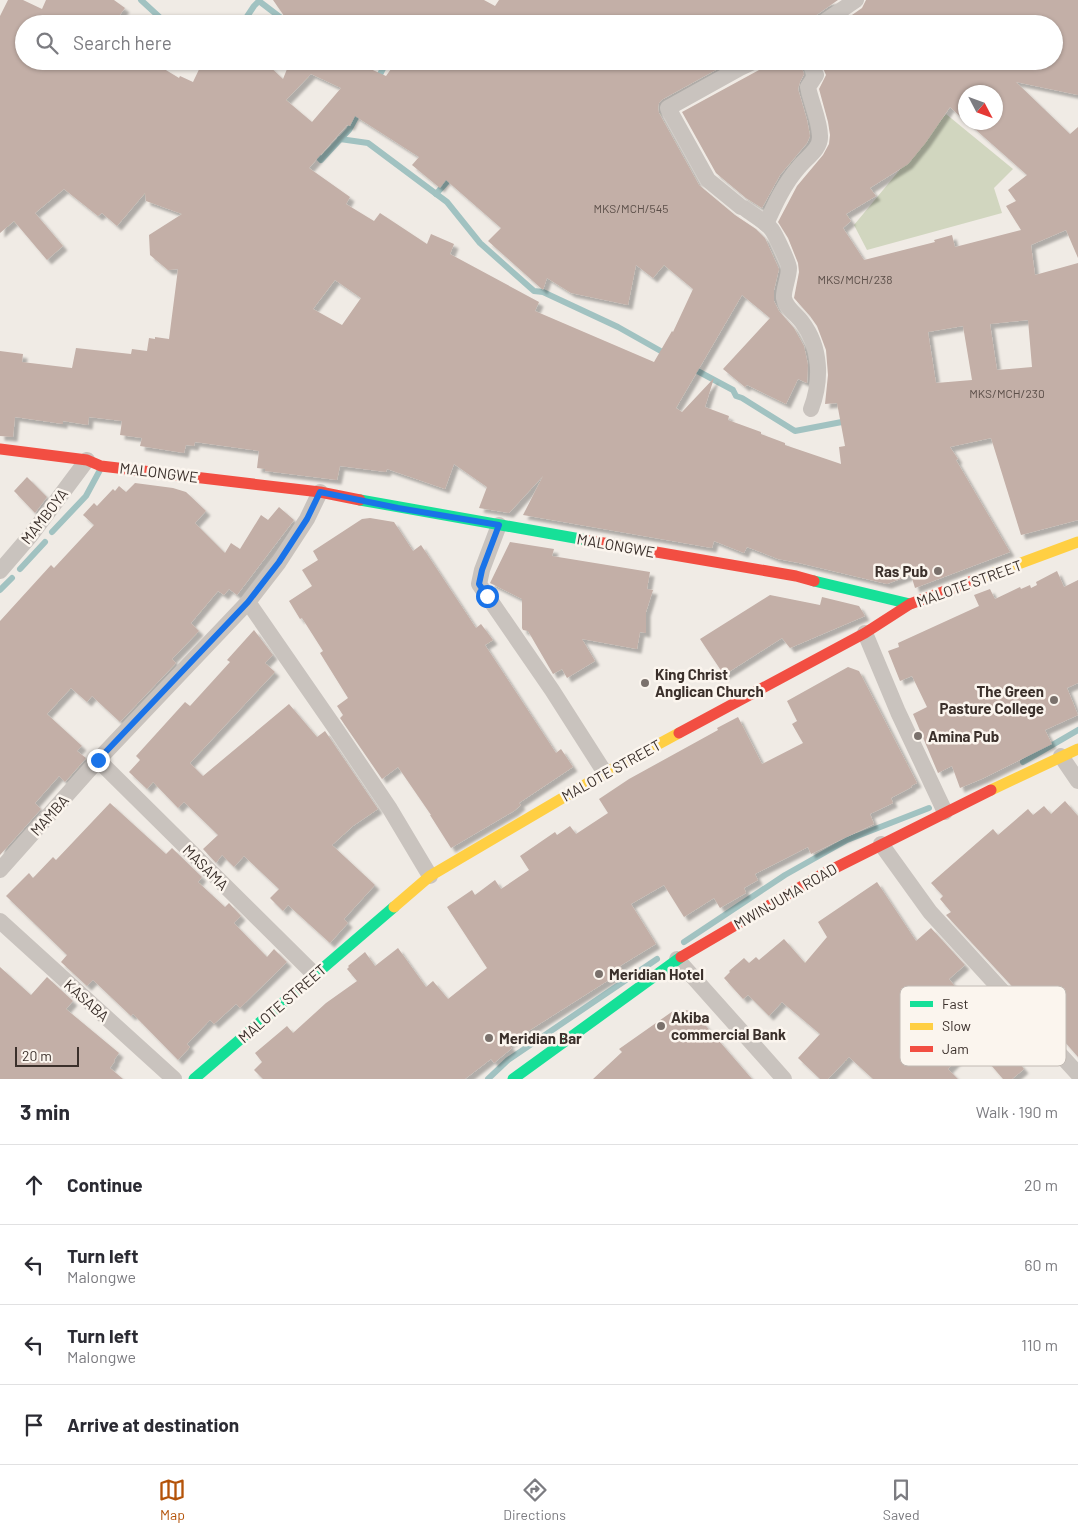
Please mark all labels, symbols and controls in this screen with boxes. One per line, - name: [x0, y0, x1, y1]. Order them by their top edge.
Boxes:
- search box: [15, 15, 1063, 70]
- icon: search: [33, 29, 61, 57]
- text: Search here: [73, 31, 172, 54]
- north arrow: [958, 85, 1003, 130]
- house number: MKS/MCH/545: [593, 201, 669, 215]
- house number: MKS/MCH/238: [818, 272, 892, 286]
- house number: MKS/MCH/230: [969, 386, 1045, 400]
- street label: MALONGWE: [119, 458, 199, 486]
- street label: MAMBOYA: [17, 485, 71, 547]
- street label: MALONGWE: [576, 529, 656, 561]
- street label: MALOTE STREET: [914, 556, 1024, 610]
- place label: Ras Pub: [875, 562, 928, 580]
- marker: Ras Pub: [932, 565, 944, 577]
- route start: [476, 585, 499, 608]
- place label: King Christ Anglican Church: [655, 665, 764, 700]
- marker: King Christ Anglican Church: [639, 677, 651, 689]
- place label: The Green Pasture College: [940, 682, 1044, 717]
- marker: The Green Pasture College: [1048, 694, 1060, 706]
- place label: Amina Pub: [928, 727, 999, 745]
- marker: Amina Pub: [912, 730, 924, 742]
- street label: MALOTE STREET: [558, 735, 664, 805]
- route end: [87, 749, 110, 772]
- street label: MAMBA: [26, 791, 72, 839]
- street label: MASAMA: [179, 840, 233, 894]
- street label: MWINJUMA ROAD: [730, 859, 840, 933]
- street label: MALOTE STREET: [234, 960, 330, 1046]
- place label: Meridian Hotel: [609, 965, 704, 983]
- marker: Meridian Hotel: [593, 968, 605, 980]
- street label: KASABA: [61, 975, 113, 1025]
- legend: [900, 986, 1066, 1066]
- text: Fast: [942, 995, 968, 1012]
- place label: Akiba commercial Bank: [671, 1008, 786, 1043]
- text: Slow: [942, 1017, 971, 1034]
- marker: Akiba commercial Bank: [655, 1020, 667, 1032]
- place label: Meridian Bar: [499, 1029, 582, 1047]
- marker: Meridian Bar: [483, 1032, 495, 1044]
- text: Jam: [942, 1040, 969, 1057]
- scale bar: [15, 1044, 79, 1067]
- text: 20 m: [22, 1047, 52, 1064]
- text: 3 min: [20, 1099, 70, 1124]
- text: Walk · 190 m: [976, 1102, 1058, 1121]
- icon: ahead: [20, 1171, 48, 1199]
- text: Continue: [67, 1173, 143, 1196]
- text: 20 m: [1024, 1175, 1058, 1194]
- text: Turn left: [67, 1244, 138, 1267]
- icon: left: [20, 1251, 48, 1279]
- text: 60 m: [1024, 1255, 1058, 1274]
- text: Malongwe: [67, 1267, 136, 1286]
- text: Turn left: [67, 1324, 138, 1347]
- icon: left: [20, 1331, 48, 1359]
- text: 110 m: [1021, 1335, 1058, 1354]
- text: Malongwe: [67, 1347, 136, 1366]
- icon: arrive: [20, 1411, 48, 1439]
- text: Arrive at destination: [67, 1413, 239, 1436]
- tab: Map: [158, 1476, 186, 1523]
- tab: Directions: [503, 1476, 566, 1523]
- tab: Saved: [883, 1476, 920, 1523]

